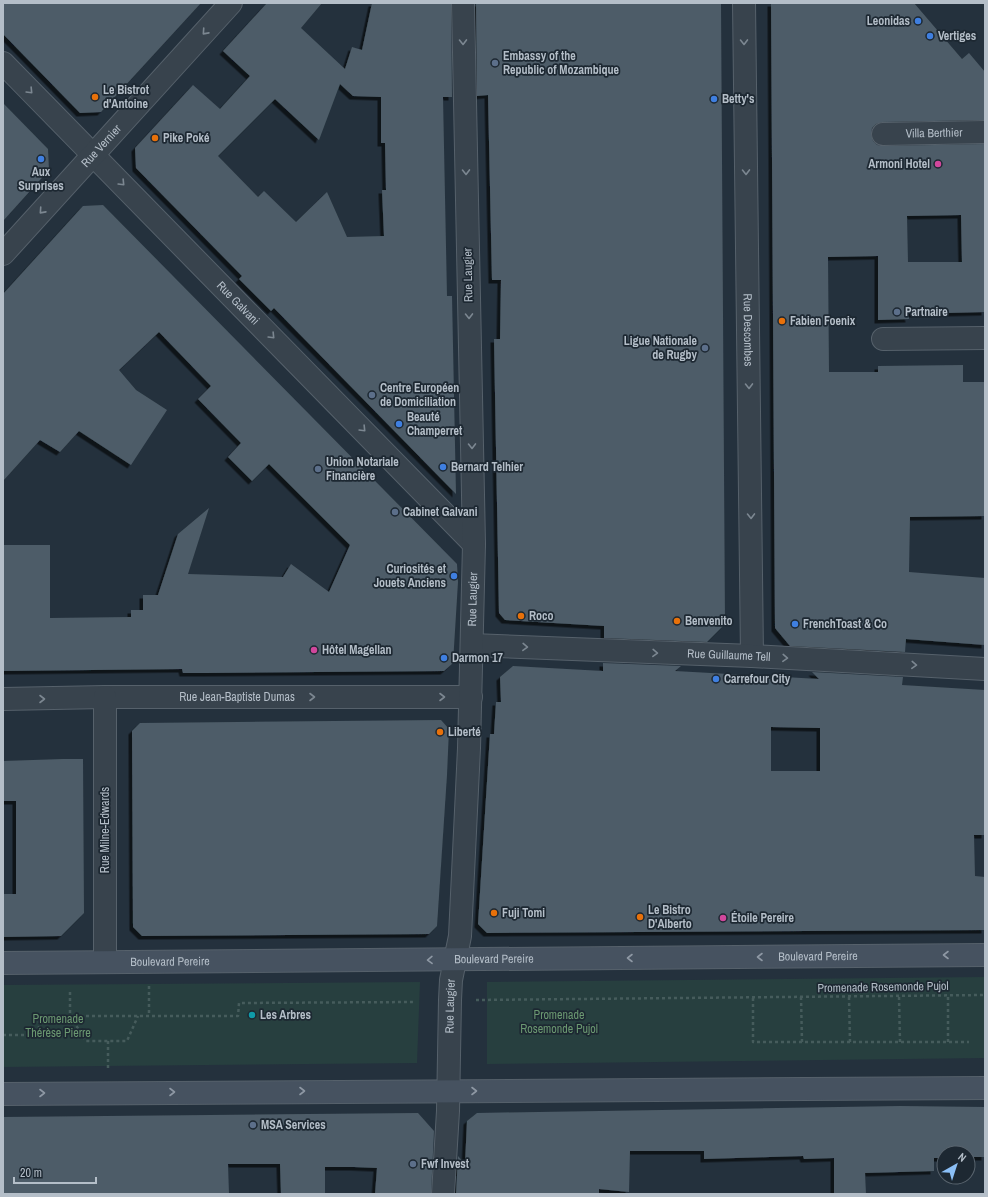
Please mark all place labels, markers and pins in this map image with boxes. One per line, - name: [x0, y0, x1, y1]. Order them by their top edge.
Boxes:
- place label: Leonidas: [867, 13, 911, 29]
- marker: Leonidas: [913, 16, 923, 26]
- place label: Vertiges: [938, 28, 977, 44]
- marker: Vertiges: [925, 31, 935, 41]
- place label: Embassy of the Republic of Mozambique: [503, 48, 619, 78]
- marker: Embassy of the Republic of Mozambique: [490, 58, 500, 68]
- place label: Le Bistrot d'Antoine: [103, 82, 150, 112]
- place label: Betty's: [722, 91, 755, 107]
- marker: Le Bistrot d'Antoine: [90, 92, 100, 102]
- marker: Betty's: [709, 94, 719, 104]
- place label: Pike Poké: [163, 130, 210, 146]
- marker: Pike Poké: [150, 133, 160, 143]
- marker: Aux Surprises: [36, 154, 46, 164]
- place label: Armoni Hotel: [868, 156, 930, 172]
- marker: Armoni Hotel: [933, 159, 943, 169]
- place label: Aux Surprises: [18, 164, 64, 194]
- place label: Partnaire: [905, 304, 948, 320]
- marker: Partnaire: [892, 307, 902, 317]
- place label: Fabien Foenix: [790, 313, 856, 329]
- marker: Fabien Foenix: [777, 316, 787, 326]
- place label: Ligue Nationale de Rugby: [624, 333, 698, 363]
- marker: Ligue Nationale de Rugby: [700, 343, 710, 353]
- place label: Centre Européen de Domiciliation: [380, 380, 459, 410]
- marker: Centre Européen de Domiciliation: [367, 390, 377, 400]
- place label: Beauté Champerret: [407, 409, 463, 439]
- marker: Beauté Champerret: [394, 419, 404, 429]
- place label: Union Notariale Financière: [326, 454, 399, 484]
- place label: Bernard Telhier: [451, 459, 523, 475]
- marker: Bernard Telhier: [438, 462, 448, 472]
- marker: Union Notariale Financière: [313, 464, 323, 474]
- place label: Cabinet Galvani: [403, 504, 478, 520]
- marker: Cabinet Galvani: [390, 507, 400, 517]
- place label: Curiosités et Jouets Anciens: [374, 561, 447, 591]
- marker: Curiosités et Jouets Anciens: [449, 571, 459, 581]
- place label: Roco: [529, 608, 554, 624]
- marker: Roco: [516, 611, 526, 621]
- place label: Benvenito: [685, 613, 733, 629]
- marker: Benvenito: [672, 616, 682, 626]
- place label: FrenchToast & Co: [803, 616, 887, 632]
- marker: FrenchToast & Co: [790, 619, 800, 629]
- place label: Hôtel Magellan: [322, 642, 391, 658]
- marker: Hôtel Magellan: [309, 645, 319, 655]
- place label: Darmon 17: [452, 650, 503, 666]
- marker: Darmon 17: [439, 653, 449, 663]
- place label: Carrefour City: [724, 671, 791, 687]
- marker: Carrefour City: [711, 674, 721, 684]
- place label: Liberté: [448, 724, 481, 740]
- marker: Liberté: [435, 727, 445, 737]
- place label: Le Bistro D'Alberto: [648, 902, 692, 932]
- place label: Fuji Tomi: [502, 905, 545, 921]
- marker: Fuji Tomi: [489, 908, 499, 918]
- place label: Étoile Pereire: [731, 910, 794, 926]
- marker: Le Bistro D'Alberto: [635, 912, 645, 922]
- marker: Étoile Pereire: [718, 913, 728, 923]
- place label: Les Arbres: [260, 1007, 312, 1023]
- marker: Les Arbres: [247, 1010, 257, 1020]
- place label: MSA Services: [261, 1117, 326, 1133]
- marker: MSA Services: [248, 1120, 258, 1130]
- place label: Fwf Invest: [421, 1156, 470, 1172]
- marker: Fwf Invest: [408, 1159, 418, 1169]

